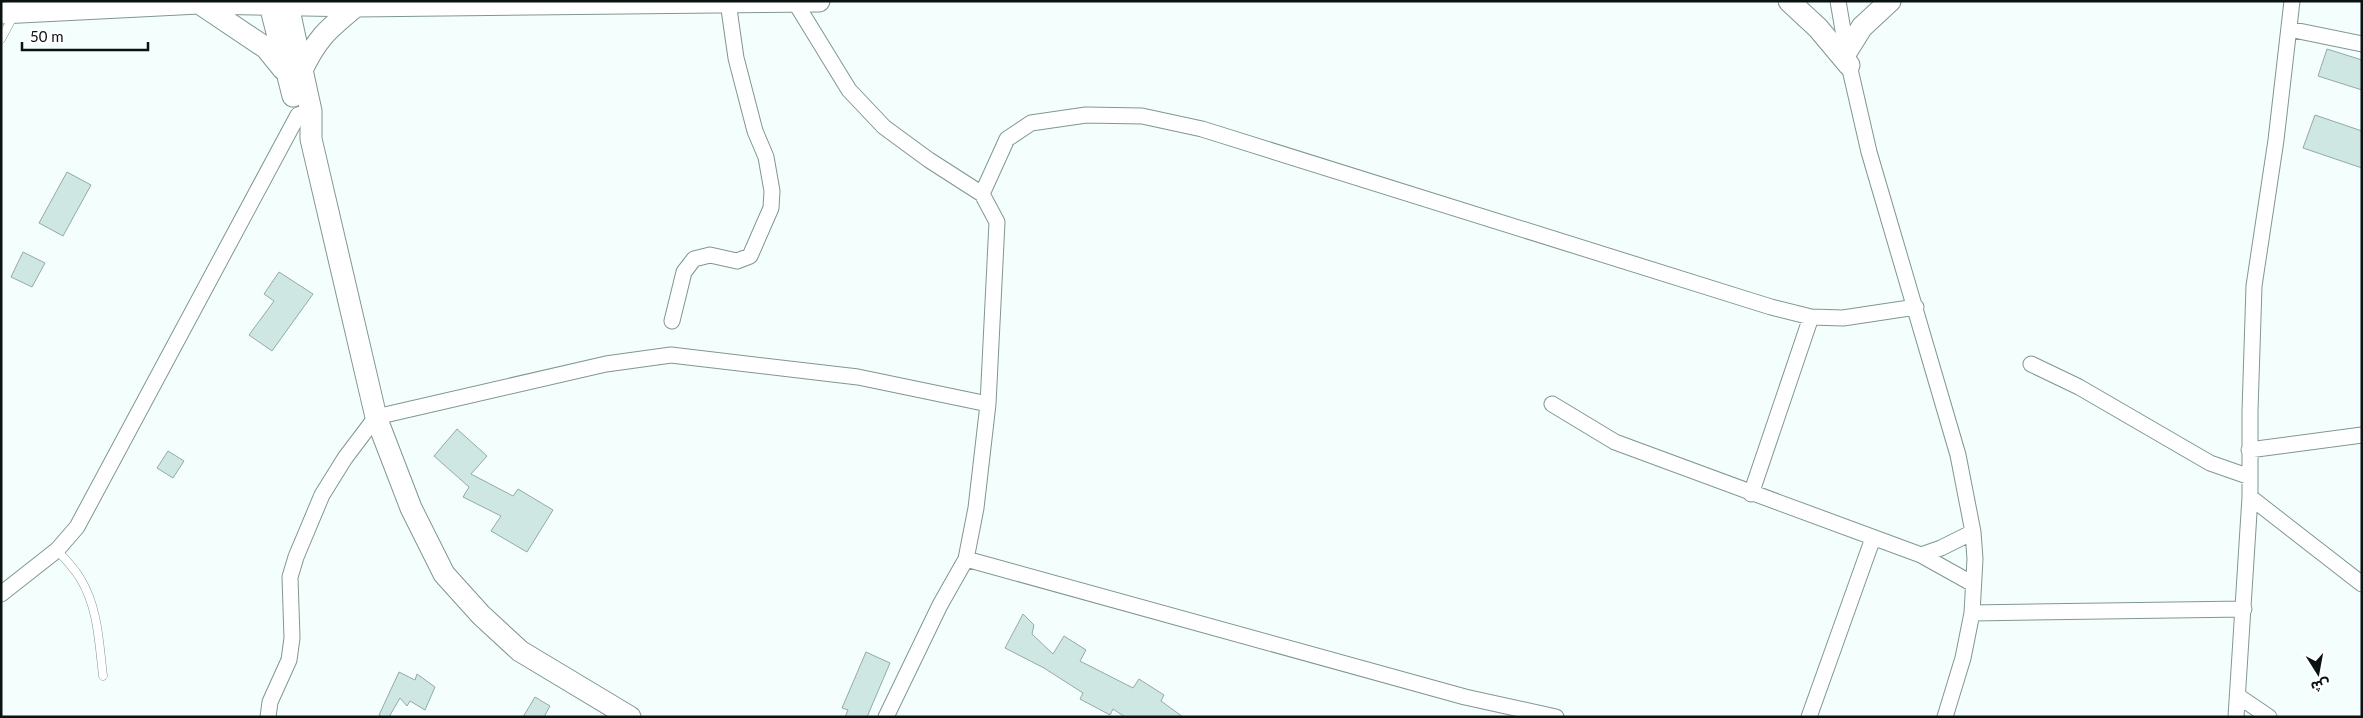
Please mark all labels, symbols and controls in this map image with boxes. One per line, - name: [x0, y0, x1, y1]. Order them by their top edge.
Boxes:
- scale bar: [22, 20, 149, 52]
- text: 50 m: [30, 27, 64, 45]
- north arrow: [2293, 648, 2343, 698]
- text: ش: [2310, 676, 2332, 696]

